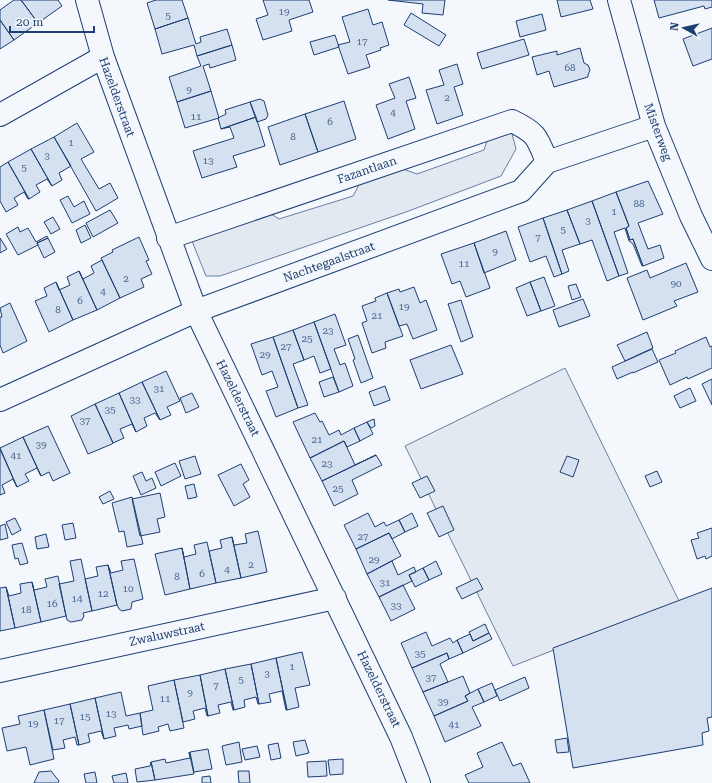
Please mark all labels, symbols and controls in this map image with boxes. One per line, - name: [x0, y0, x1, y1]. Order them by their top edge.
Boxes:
- house number: 19: [278, 6, 290, 17]
- scale bar: [10, 8, 94, 34]
- north arrow: [664, 8, 704, 48]
- house number: 5: [165, 10, 171, 21]
- text: 20 m: [16, 15, 43, 29]
- text: N: [668, 21, 682, 32]
- house number: 17: [356, 36, 368, 47]
- street label: Hazelderstraat: [96, 55, 138, 139]
- house number: 68: [564, 62, 576, 73]
- house number: 9: [186, 84, 192, 95]
- house number: 2: [444, 92, 450, 103]
- street label: Misterweg: [641, 101, 675, 163]
- house number: 4: [390, 107, 396, 118]
- house number: 11: [190, 111, 202, 122]
- house number: 6: [327, 116, 333, 127]
- house number: 8: [290, 131, 296, 142]
- house number: 1: [68, 137, 74, 148]
- house number: 3: [44, 150, 50, 161]
- street label: Fazantlaan: [335, 153, 399, 187]
- house number: 13: [202, 155, 214, 166]
- house number: 5: [21, 162, 27, 173]
- house number: 88: [633, 198, 645, 209]
- house number: 1: [611, 206, 617, 217]
- house number: 3: [585, 215, 591, 226]
- house number: 5: [560, 224, 566, 235]
- house number: 7: [535, 232, 541, 243]
- street label: Nachtegaalstraat: [281, 239, 377, 285]
- house number: 9: [492, 246, 498, 257]
- house number: 11: [458, 258, 470, 269]
- house number: 2: [123, 273, 129, 284]
- house number: 90: [670, 278, 682, 289]
- house number: 4: [100, 286, 106, 297]
- house number: 6: [77, 295, 83, 306]
- house number: 19: [398, 301, 410, 312]
- house number: 8: [55, 304, 61, 315]
- house number: 21: [371, 310, 383, 321]
- house number: 23: [322, 325, 334, 336]
- house number: 25: [301, 333, 313, 344]
- house number: 27: [280, 341, 292, 352]
- house number: 29: [259, 349, 271, 360]
- street label: Hazelderstraat: [213, 357, 263, 439]
- house number: 31: [153, 383, 165, 394]
- house number: 33: [129, 394, 141, 405]
- house number: 35: [104, 404, 116, 415]
- house number: 37: [79, 415, 91, 426]
- house number: 21: [311, 434, 323, 445]
- house number: 39: [35, 439, 47, 450]
- house number: 41: [10, 450, 22, 461]
- house number: 23: [321, 458, 333, 469]
- house number: 25: [332, 483, 344, 494]
- house number: 27: [357, 531, 369, 542]
- house number: 29: [368, 554, 380, 565]
- house number: 2: [248, 559, 254, 570]
- house number: 4: [224, 564, 230, 575]
- house number: 6: [199, 568, 205, 579]
- house number: 8: [174, 571, 180, 582]
- house number: 31: [379, 577, 391, 588]
- house number: 10: [122, 583, 134, 594]
- house number: 12: [97, 588, 109, 599]
- house number: 14: [71, 593, 83, 604]
- house number: 16: [46, 598, 58, 609]
- house number: 33: [390, 600, 402, 611]
- house number: 18: [20, 604, 32, 615]
- street label: Zwaluwstraat: [128, 619, 207, 649]
- street label: Hazelderstraat: [354, 648, 404, 730]
- house number: 35: [414, 648, 426, 659]
- house number: 1: [289, 661, 295, 672]
- house number: 3: [264, 668, 270, 679]
- house number: 37: [425, 672, 437, 683]
- house number: 5: [238, 674, 244, 685]
- house number: 7: [213, 680, 219, 691]
- house number: 9: [187, 687, 193, 698]
- house number: 11: [159, 693, 171, 704]
- house number: 39: [437, 696, 449, 707]
- house number: 13: [105, 708, 117, 719]
- house number: 15: [79, 711, 91, 722]
- house number: 17: [53, 715, 65, 726]
- house number: 19: [27, 718, 39, 729]
- house number: 41: [448, 719, 460, 730]

